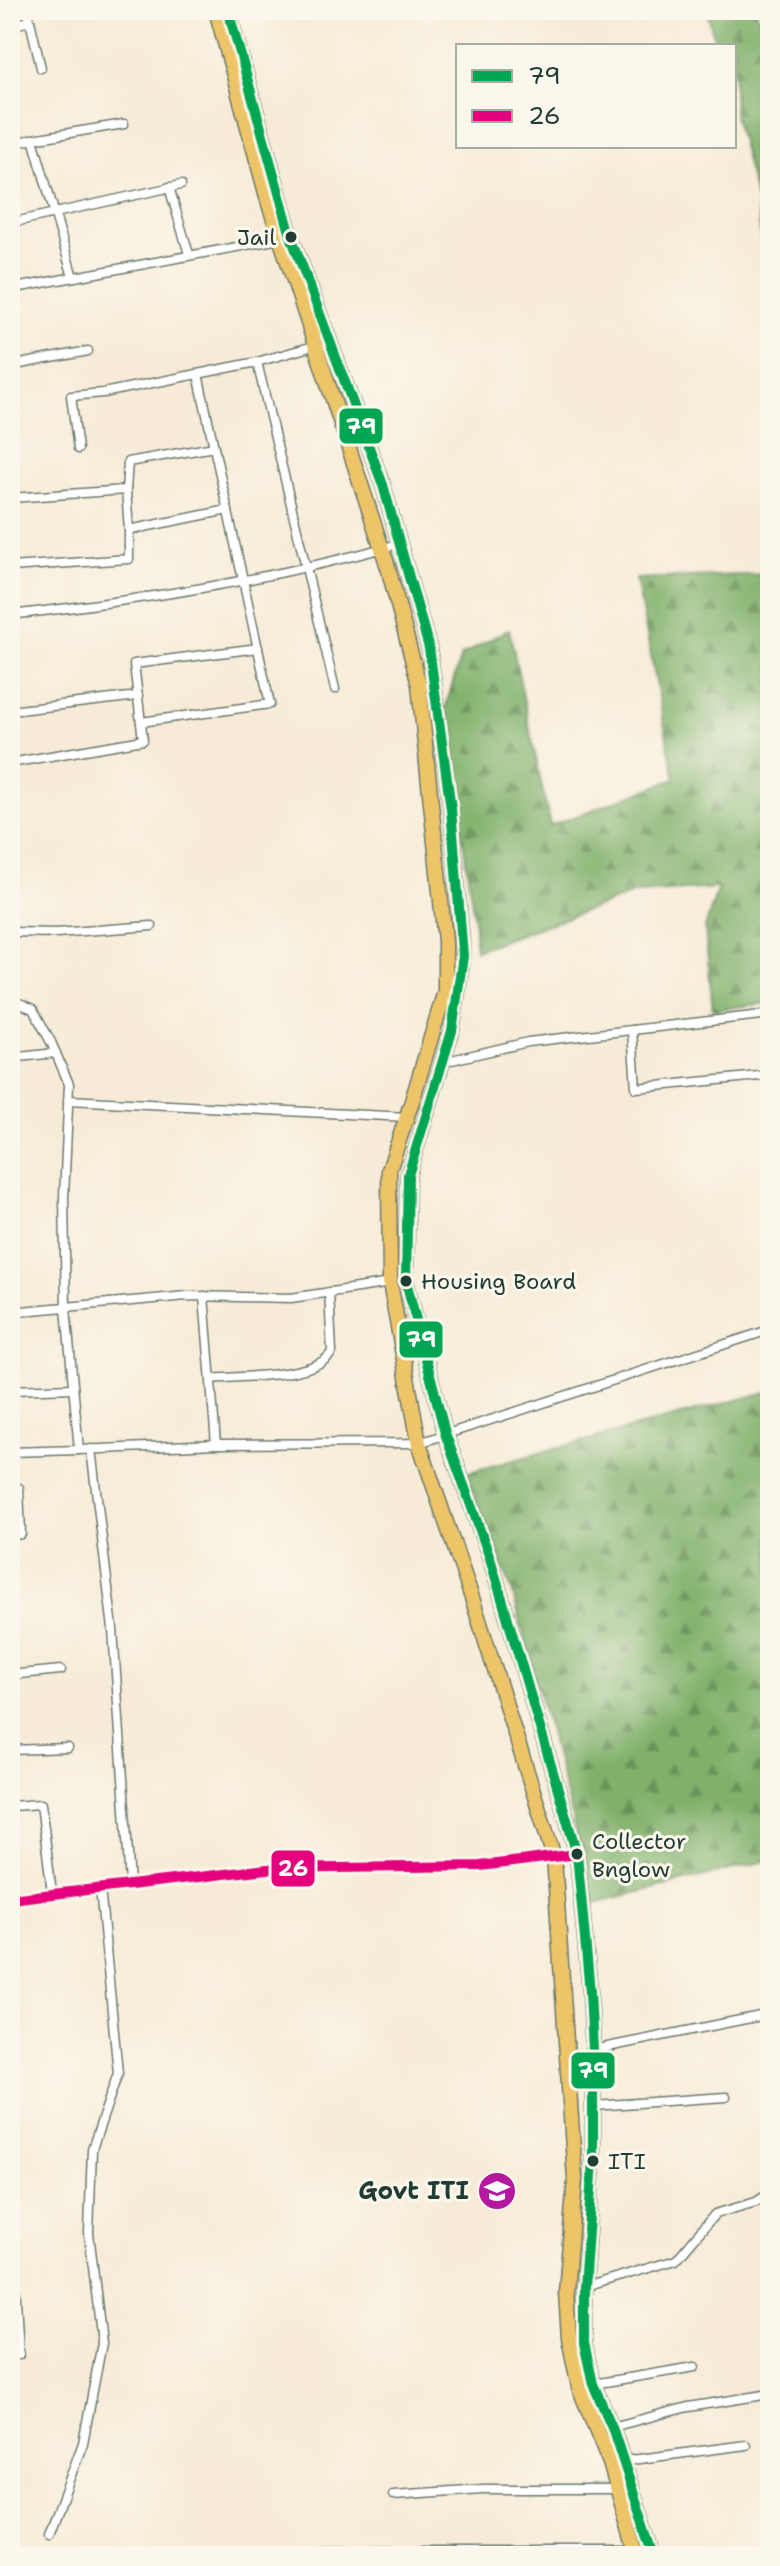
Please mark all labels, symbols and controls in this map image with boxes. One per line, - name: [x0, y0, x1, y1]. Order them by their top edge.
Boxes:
- legend: [456, 44, 736, 148]
- text: 79: [528, 60, 561, 92]
- text: 26: [528, 100, 561, 132]
- place label: Jail: [237, 223, 276, 252]
- marker: Jail: [283, 229, 299, 245]
- line badge: 79: [338, 407, 384, 445]
- text: 79: [346, 412, 376, 441]
- place label: Housing Board: [421, 1267, 576, 1296]
- marker: Housing Board: [398, 1273, 414, 1289]
- line badge: 79: [398, 1320, 444, 1359]
- text: 79: [406, 1325, 436, 1354]
- place label: Collector Bnglow: [592, 1827, 686, 1884]
- marker: Collector Bnglow: [569, 1846, 585, 1862]
- line badge: 26: [270, 1849, 316, 1888]
- text: 26: [278, 1854, 308, 1883]
- line badge: 79: [570, 2051, 616, 2090]
- text: 79: [578, 2056, 608, 2085]
- place label: ITI: [608, 2147, 646, 2176]
- marker: ITI: [585, 2153, 601, 2169]
- school or university icon: Govt ITI: [476, 2170, 518, 2212]
- place label: Govt ITI: [358, 2175, 469, 2207]

